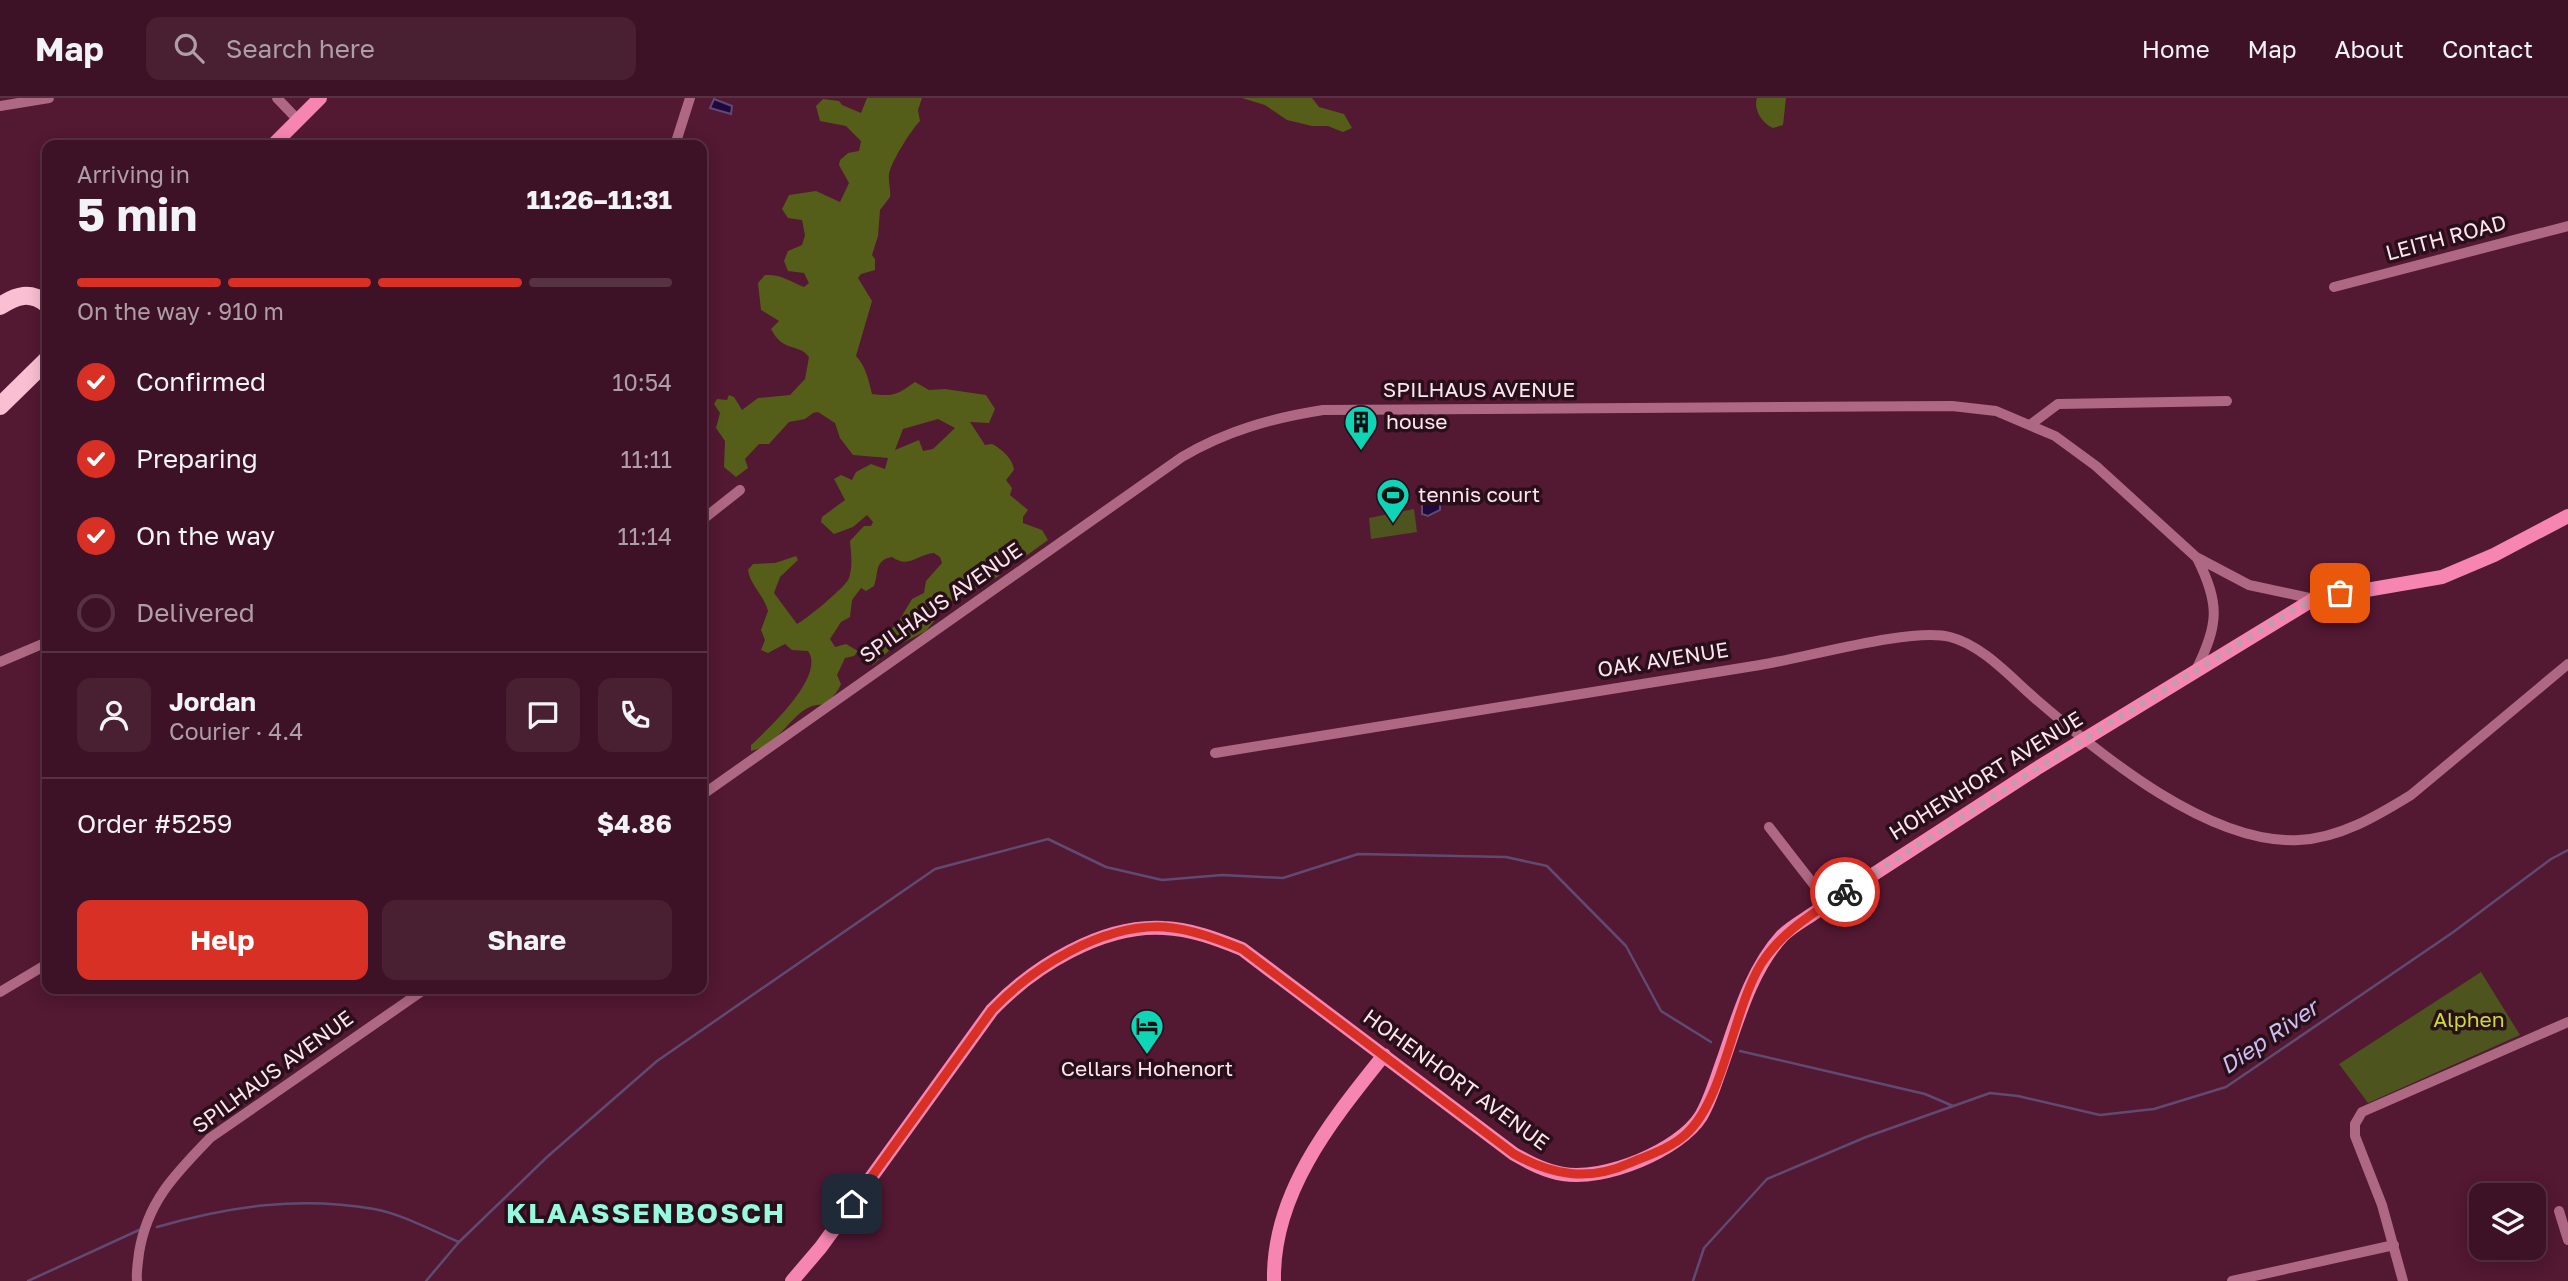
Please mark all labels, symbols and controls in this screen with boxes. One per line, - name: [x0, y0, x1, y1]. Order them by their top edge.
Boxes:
- search box: [146, 17, 636, 80]
- text: Map: [35, 29, 104, 68]
- icon: search: [170, 29, 208, 67]
- text: Search here: [226, 33, 375, 64]
- text: Home: [2142, 34, 2210, 63]
- text: Map: [2248, 34, 2297, 63]
- text: About: [2335, 34, 2404, 63]
- text: Contact: [2442, 34, 2533, 63]
- text: Arriving in: [77, 160, 190, 188]
- text: 11:26–11:31: [526, 184, 672, 215]
- text: 5 min: [77, 186, 197, 241]
- street label: LEITH ROAD: [2383, 208, 2509, 266]
- text: On the way · 910 m: [77, 297, 284, 325]
- icon: check: [77, 363, 115, 401]
- text: Confirmed: [136, 366, 266, 397]
- text: 10:54: [612, 368, 672, 396]
- street label: SPILHAUS AVENUE: [1383, 376, 1575, 402]
- building icon: house: [1342, 403, 1380, 452]
- place label: house: [1386, 408, 1448, 434]
- icon: check: [77, 440, 115, 478]
- text: Preparing: [136, 443, 258, 474]
- text: 11:11: [620, 445, 672, 473]
- sports icon: tennis court: [1374, 476, 1412, 525]
- place label: tennis court: [1418, 481, 1540, 507]
- icon: check: [77, 517, 115, 555]
- text: On the way: [136, 520, 275, 551]
- text: 11:14: [618, 522, 672, 550]
- street label: SPILHAUS AVENUE: [854, 536, 1027, 668]
- pin: [2310, 563, 2370, 623]
- icon: bag: [2321, 574, 2359, 612]
- text: Delivered: [136, 597, 255, 628]
- street label: OAK AVENUE: [1596, 636, 1730, 682]
- button: person: [77, 678, 151, 752]
- button: chat: [506, 678, 580, 752]
- button: phone: [598, 678, 672, 752]
- text: Jordan: [169, 686, 256, 717]
- street label: HOHENHORT AVENUE: [1884, 705, 2087, 845]
- text: Courier · 4.4: [169, 717, 303, 745]
- text: Order #5259: [77, 808, 232, 839]
- text: $4.86: [597, 808, 672, 839]
- courier: [1810, 857, 1880, 927]
- icon: bike: [1826, 873, 1864, 911]
- button: Help: [77, 900, 368, 980]
- button: Share: [382, 900, 672, 980]
- water label: Diep River: [2214, 992, 2325, 1079]
- street label: HOHENHORT AVENUE: [1359, 1003, 1555, 1155]
- street label: SPILHAUS AVENUE: [187, 1004, 358, 1138]
- park label: Alphen: [2433, 1006, 2505, 1032]
- hotel icon: Cellars Hohenort: [1128, 1007, 1166, 1056]
- place label: Cellars Hohenort: [1061, 1055, 1233, 1081]
- pin: [822, 1174, 882, 1234]
- map controls: [2469, 1183, 2546, 1260]
- button: layers: [2469, 1183, 2546, 1260]
- icon: home: [833, 1185, 871, 1223]
- district label: KLAASSENBOSCH: [506, 1196, 786, 1229]

